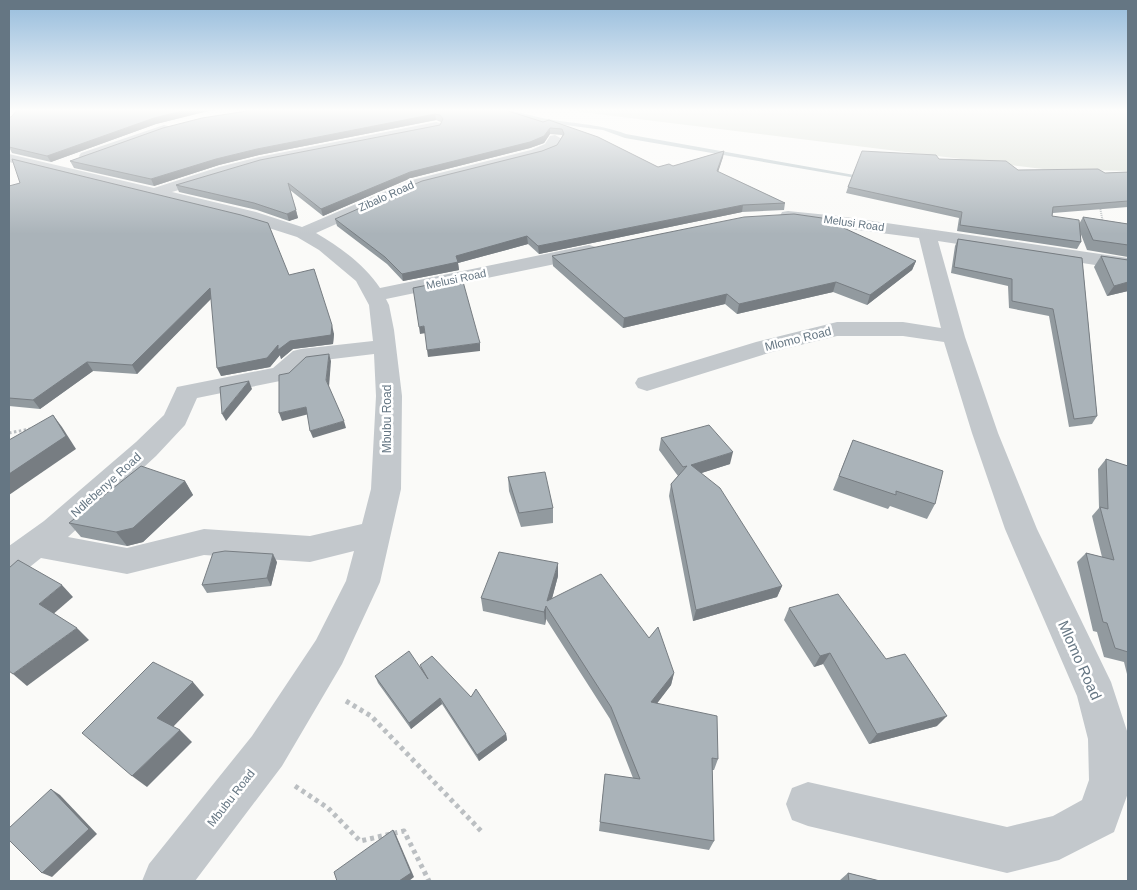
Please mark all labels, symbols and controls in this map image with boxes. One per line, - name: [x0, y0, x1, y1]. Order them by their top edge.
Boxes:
- street label: Zibalo Road: [356, 178, 416, 214]
- street label: Melusi Road: [823, 213, 885, 233]
- street label: Melusi Road: [425, 267, 487, 291]
- street label: Mlomo Road: [763, 324, 833, 354]
- street label: Mbubu Road: [380, 385, 394, 453]
- street label: Ndlebenye Road: [68, 450, 144, 520]
- street label: Mlomo Road: [1055, 618, 1105, 702]
- street label: Mbubu Road: [204, 767, 258, 829]

